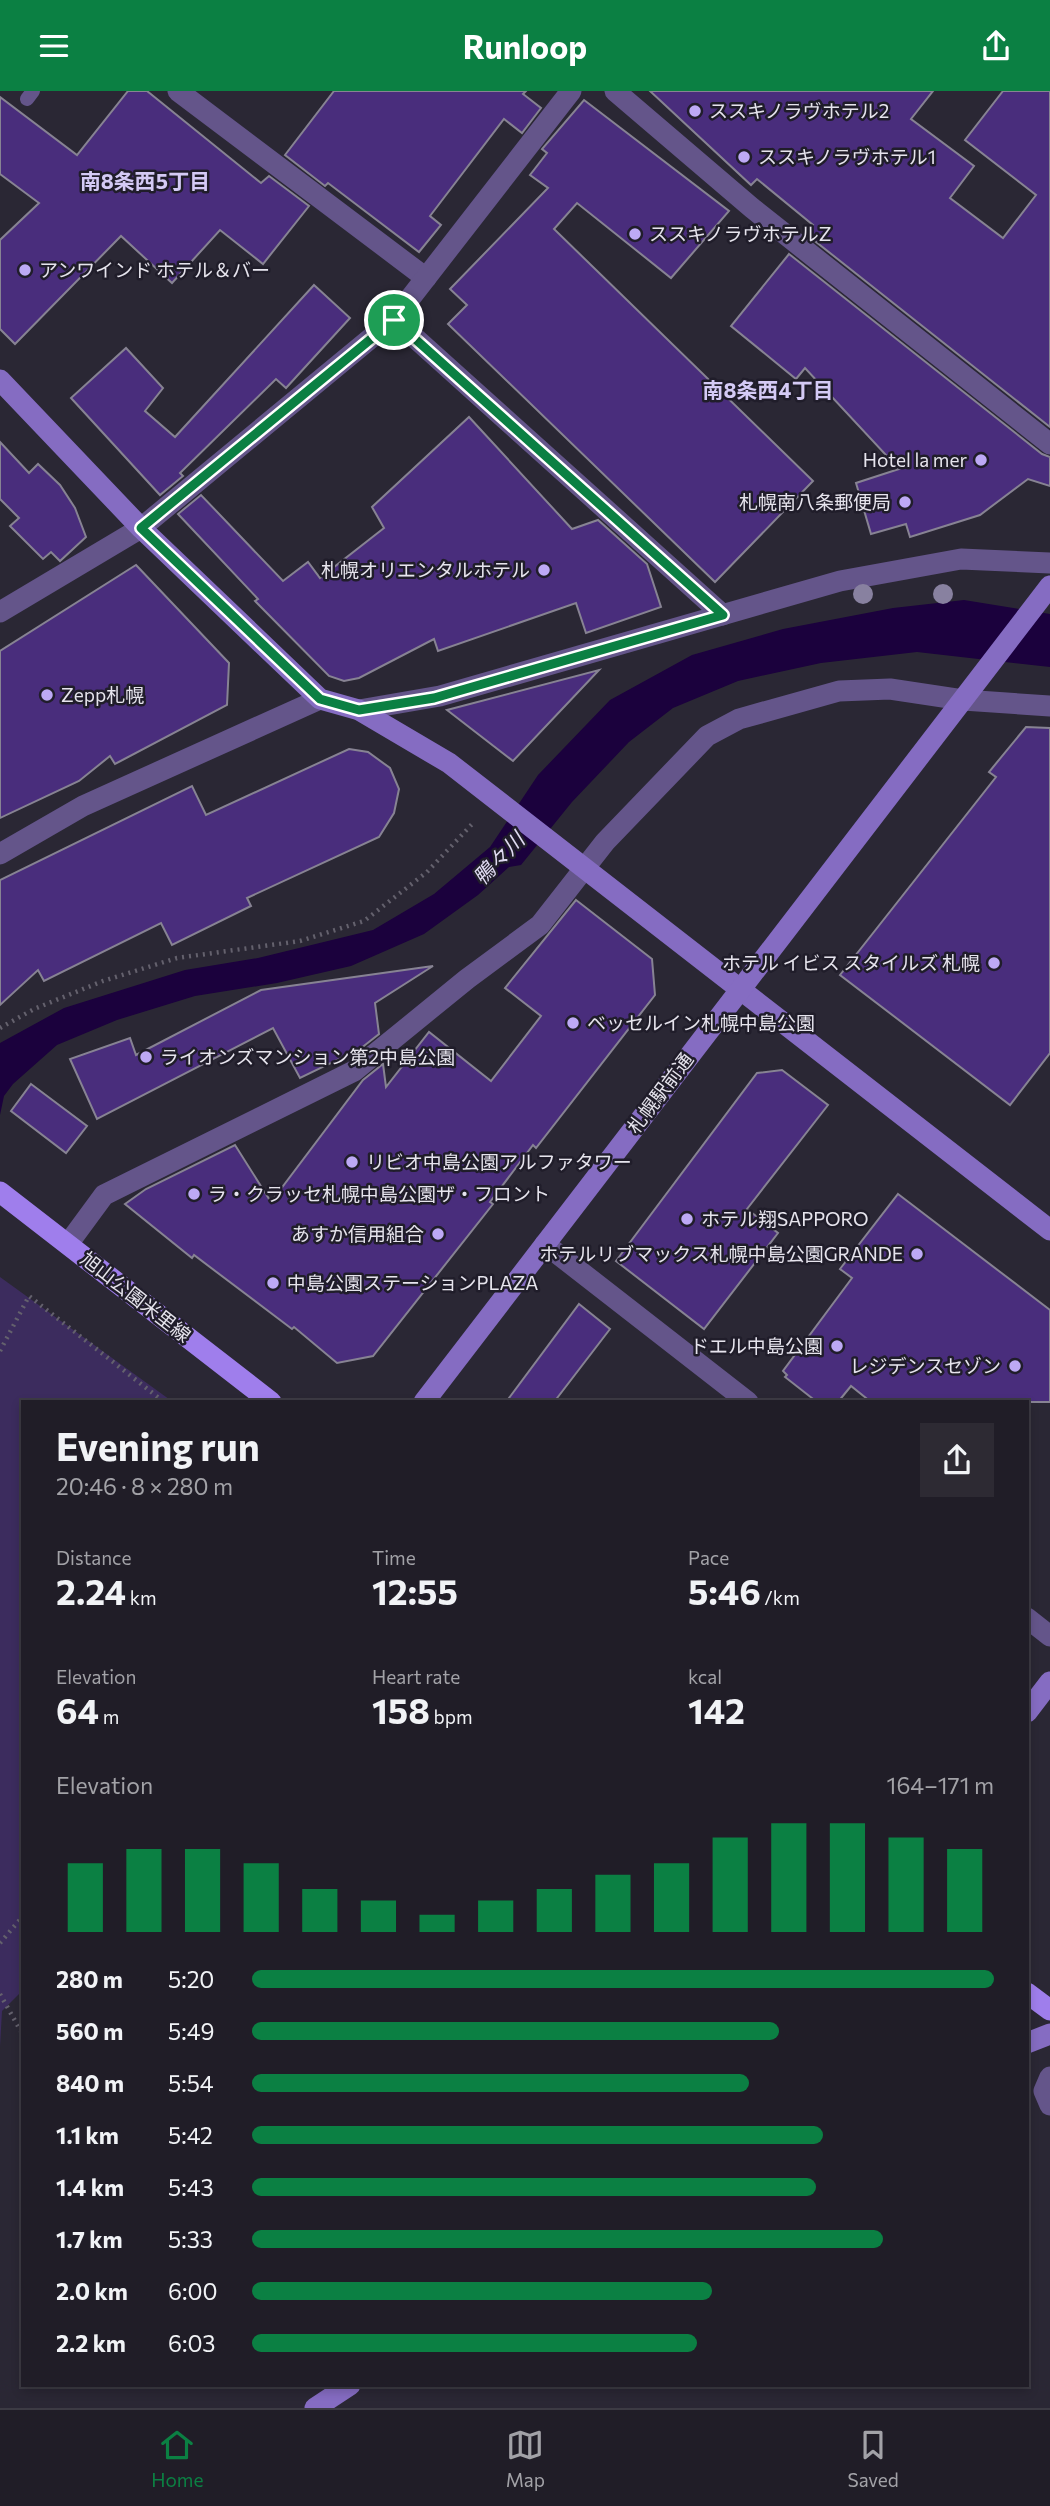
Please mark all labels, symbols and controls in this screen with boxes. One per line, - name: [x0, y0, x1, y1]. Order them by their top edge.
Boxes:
- text: Runloop: [463, 26, 587, 66]
- icon: menu: [35, 27, 73, 65]
- icon: share: [977, 27, 1015, 65]
- place label: ススキノラヴホテル2: [709, 99, 889, 122]
- marker: ススキノラヴホテル2: [687, 103, 703, 119]
- place label: ススキノラヴホテル1: [758, 145, 936, 168]
- marker: ススキノラヴホテル1: [736, 149, 752, 165]
- district label: 南8条西5丁目: [80, 168, 210, 193]
- place label: ススキノラヴホテルZ: [649, 222, 831, 245]
- marker: ススキノラヴホテルZ: [627, 226, 643, 242]
- place label: アンワインド ホテル＆バー: [39, 258, 270, 281]
- marker: アンワインド ホテル＆バー: [17, 262, 33, 278]
- pin: [364, 290, 424, 350]
- icon: arrive: [375, 301, 413, 339]
- district label: 南8条西4丁目: [703, 377, 833, 402]
- place label: Hotel la mer: [863, 448, 967, 471]
- marker: Hotel la mer: [973, 452, 989, 468]
- place label: 札幌南八条郵便局: [739, 490, 891, 513]
- marker: 札幌南八条郵便局: [897, 494, 913, 510]
- place label: 札幌オリエンタルホテル: [321, 558, 530, 581]
- marker: 札幌オリエンタルホテル: [536, 562, 552, 578]
- place label: Zepp札幌: [61, 683, 144, 706]
- marker: Zepp札幌: [39, 687, 55, 703]
- water label: 鴨々川: [467, 825, 530, 889]
- place label: ホテル イビス スタイルズ 札幌: [722, 951, 980, 974]
- marker: ホテル イビス スタイルズ 札幌: [986, 955, 1002, 971]
- place label: ベッセルイン札幌中島公園: [587, 1011, 815, 1034]
- marker: ベッセルイン札幌中島公園: [565, 1015, 581, 1031]
- place label: ライオンズマンション第2中島公園: [160, 1045, 455, 1068]
- street label: 札幌駅前通: [622, 1048, 697, 1138]
- marker: ライオンズマンション第2中島公園: [138, 1049, 154, 1065]
- place label: リビオ中島公園アルファタワー: [366, 1150, 632, 1173]
- marker: リビオ中島公園アルファタワー: [344, 1154, 360, 1170]
- place label: ラ・クラッセ札幌中島公園ザ・フロント: [208, 1182, 550, 1205]
- marker: ラ・クラッセ札幌中島公園ザ・フロント: [186, 1186, 202, 1202]
- place label: ホテル翔SAPPORO: [701, 1207, 869, 1230]
- marker: ホテル翔SAPPORO: [679, 1211, 695, 1227]
- place label: あすか信用組合: [291, 1222, 424, 1245]
- marker: あすか信用組合: [430, 1226, 446, 1242]
- place label: ホテルリブマックス札幌中島公園GRANDE: [539, 1242, 903, 1265]
- marker: ホテルリブマックス札幌中島公園GRANDE: [909, 1246, 925, 1262]
- street label: 旭山公園米里線: [77, 1247, 196, 1347]
- place label: 中島公園ステーションPLAZA: [287, 1271, 538, 1294]
- marker: 中島公園ステーションPLAZA: [265, 1275, 281, 1291]
- place label: ドエル中島公園: [690, 1334, 823, 1357]
- marker: ドエル中島公園: [829, 1338, 845, 1354]
- place label: レジデンスセゾン: [849, 1354, 1001, 1377]
- marker: レジデンスセゾン: [1007, 1358, 1023, 1374]
- text: Evening run: [56, 1422, 260, 1469]
- button: share: [920, 1423, 994, 1497]
- text: 20:46 · 8 × 280 m: [56, 1472, 233, 1500]
- text: Distance: [56, 1546, 132, 1569]
- text: Time: [372, 1546, 416, 1569]
- text: Pace: [688, 1546, 729, 1569]
- text: 2.24: [56, 1569, 126, 1612]
- text: 12:55: [372, 1569, 458, 1612]
- text: 5:46: [688, 1569, 761, 1612]
- text: km: [126, 1586, 157, 1609]
- text: /km: [761, 1586, 800, 1609]
- text: Elevation: [56, 1665, 136, 1688]
- text: Heart rate: [372, 1665, 460, 1688]
- text: kcal: [688, 1665, 722, 1688]
- text: 64: [56, 1688, 99, 1731]
- text: 158: [372, 1688, 430, 1731]
- text: 142: [688, 1688, 745, 1731]
- text: m: [99, 1705, 119, 1728]
- text: bpm: [430, 1705, 473, 1728]
- text: Elevation: [56, 1771, 153, 1799]
- text: 164–171 m: [887, 1771, 994, 1799]
- text: 280 m: [56, 1965, 123, 1993]
- text: 5:20: [168, 1965, 214, 1993]
- text: 560 m: [56, 2017, 123, 2045]
- text: 5:49: [168, 2017, 214, 2045]
- text: 840 m: [56, 2069, 124, 2097]
- text: 5:54: [168, 2069, 214, 2097]
- text: 1.1 km: [56, 2121, 119, 2149]
- text: 5:42: [168, 2121, 213, 2149]
- text: 1.4 km: [56, 2173, 124, 2201]
- text: 5:43: [168, 2173, 214, 2201]
- text: 1.7 km: [56, 2225, 123, 2253]
- text: 5:33: [168, 2225, 213, 2253]
- text: 2.0 km: [56, 2277, 128, 2305]
- text: 6:00: [168, 2277, 217, 2305]
- text: 2.2 km: [56, 2329, 126, 2357]
- text: 6:03: [168, 2329, 215, 2357]
- tab: Home: [151, 2426, 203, 2491]
- tab: Map: [506, 2426, 545, 2491]
- tab: Saved: [847, 2426, 899, 2491]

